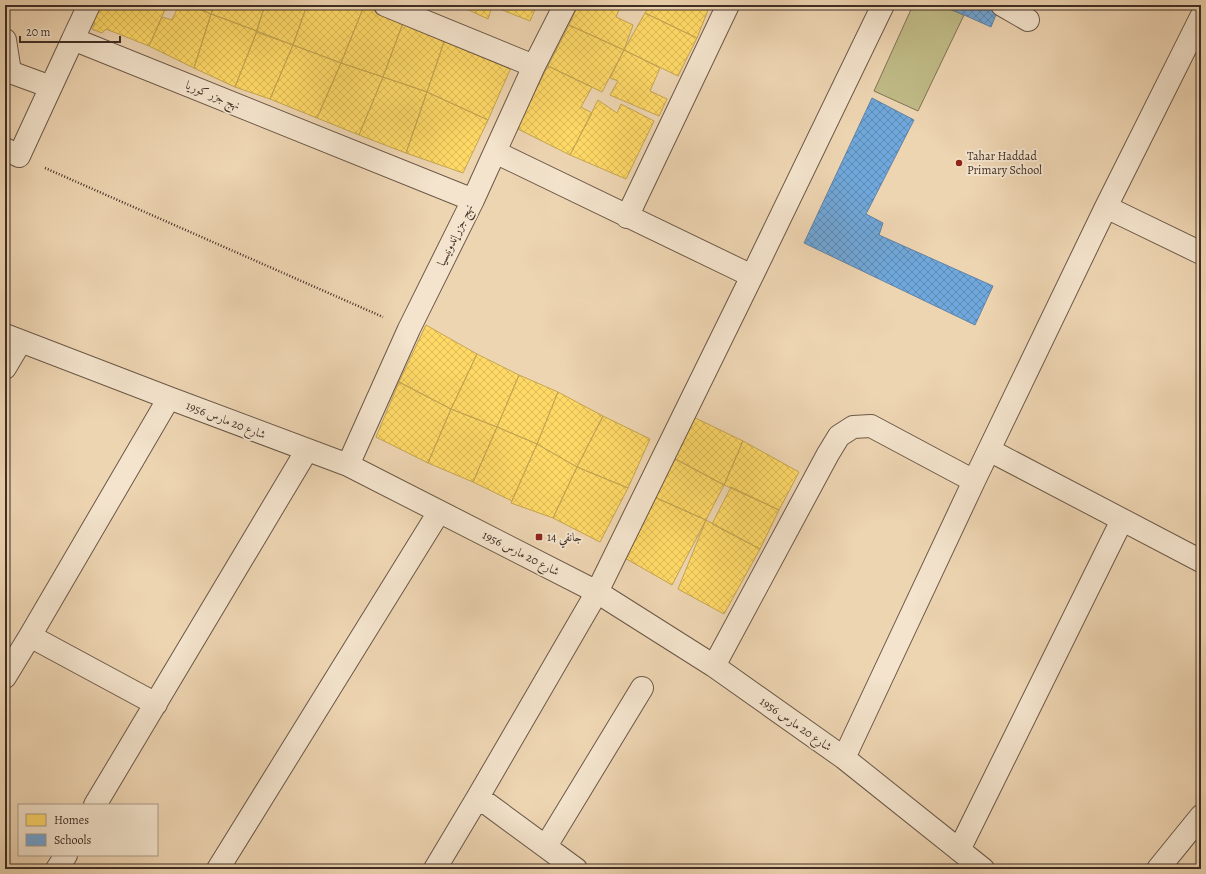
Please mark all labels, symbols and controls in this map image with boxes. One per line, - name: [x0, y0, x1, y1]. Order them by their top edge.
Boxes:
- scale bar: [20, 18, 120, 44]
- text: 20 m: [26, 24, 50, 40]
- street label: نهج جزر كوريا: [182, 77, 243, 116]
- place label: Tahar Haddad Primary School: [967, 148, 1042, 178]
- marker: Tahar Haddad Primary School: [954, 158, 964, 168]
- street label: نهج جزر إندونيسيا: [433, 201, 480, 270]
- street label: شارع 20 مارس 1956: [183, 397, 268, 445]
- street label: شارع 20 مارس 1956: [478, 527, 562, 582]
- place label: 14 جانفي: [547, 529, 582, 549]
- marker: 14 جانفي: [534, 532, 544, 542]
- street label: شارع 20 مارس 1956: [755, 693, 835, 757]
- legend: [18, 804, 158, 856]
- text: Homes: [54, 812, 89, 828]
- text: Schools: [54, 832, 91, 848]

